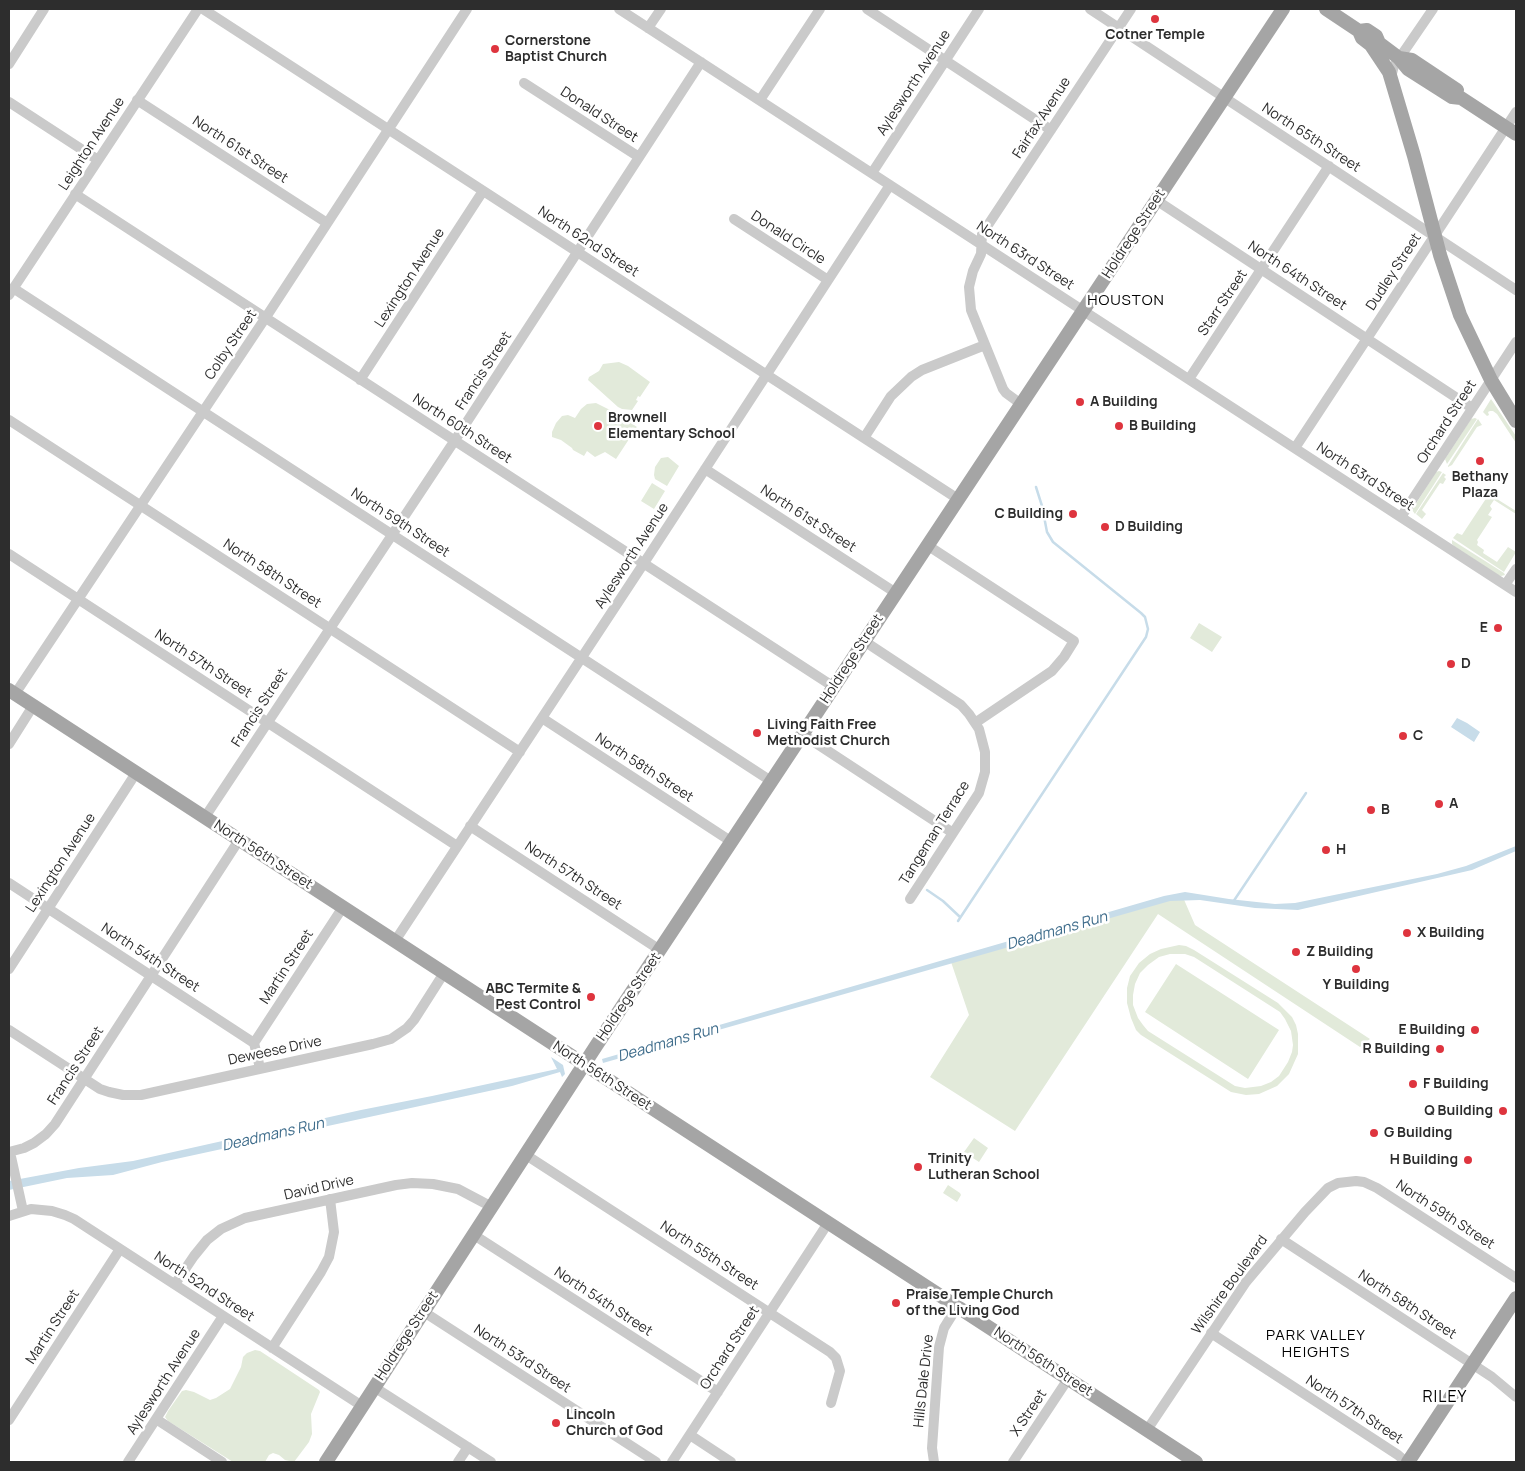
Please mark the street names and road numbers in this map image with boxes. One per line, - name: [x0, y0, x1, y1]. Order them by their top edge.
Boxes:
- street label: Aylesworth Avenue: [874, 27, 954, 139]
- street label: Fairfax Avenue: [1009, 74, 1075, 162]
- street label: Donald Street: [557, 84, 641, 146]
- street label: Leighton Avenue: [56, 94, 128, 194]
- street label: North 65th Street: [1259, 100, 1363, 176]
- street label: North 61st Street: [189, 113, 291, 187]
- street label: Holdrege Street: [1099, 186, 1169, 282]
- street label: North 62nd Street: [534, 203, 642, 281]
- street label: Donald Circle: [748, 208, 828, 268]
- street label: North 63rd Street: [973, 218, 1077, 294]
- street label: Lexington Avenue: [372, 225, 448, 331]
- street label: Dudley Street: [1363, 230, 1425, 314]
- street label: North 64th Street: [1244, 238, 1350, 314]
- street label: Starr Street: [1195, 267, 1251, 339]
- street label: Colby Street: [201, 307, 261, 383]
- street label: Francis Street: [452, 329, 516, 413]
- street label: Orchard Street: [1414, 377, 1480, 467]
- street label: North 60th Street: [409, 391, 515, 467]
- street label: North 63rd Street: [1313, 439, 1417, 515]
- street label: North 61st Street: [757, 482, 859, 556]
- street label: North 59th Street: [348, 485, 452, 561]
- street label: Aylesworth Avenue: [592, 500, 672, 612]
- street label: North 58th Street: [220, 536, 324, 612]
- street label: Holdrege Street: [817, 611, 887, 707]
- street label: North 57th Street: [151, 626, 255, 702]
- street label: Francis Street: [228, 666, 292, 750]
- street label: North 58th Street: [592, 730, 696, 806]
- street label: Tangeman Terrace: [896, 778, 974, 888]
- street label: Lexington Avenue: [23, 810, 99, 916]
- street label: North 56th Street: [211, 817, 315, 893]
- street label: North 57th Street: [521, 838, 625, 914]
- street label: North 54th Street: [98, 920, 202, 996]
- street label: Martin Street: [257, 926, 317, 1008]
- street label: Holdrege Street: [593, 950, 665, 1044]
- street label: Francis Street: [44, 1024, 108, 1108]
- street label: Deweese Drive: [227, 1033, 323, 1069]
- street label: North 56th Street: [550, 1038, 654, 1114]
- street label: David Drive: [282, 1172, 356, 1204]
- street label: North 59th Street: [1393, 1177, 1497, 1253]
- street label: North 55th Street: [657, 1218, 761, 1294]
- street label: Wilshire Boulevard: [1188, 1232, 1272, 1338]
- street label: North 52nd Street: [151, 1248, 257, 1326]
- street label: North 54th Street: [551, 1264, 655, 1340]
- street label: North 58th Street: [1355, 1267, 1459, 1343]
- street label: Martin Street: [23, 1286, 83, 1368]
- street label: Holdrege Street: [372, 1288, 442, 1384]
- street label: Orchard Street: [697, 1303, 763, 1393]
- street label: North 53rd Street: [470, 1321, 574, 1397]
- street label: North 56th Street: [991, 1324, 1095, 1400]
- street label: Aylesworth Avenue: [124, 1326, 204, 1438]
- street label: Hills Dale Drive: [911, 1334, 937, 1428]
- street label: North 57th Street: [1302, 1372, 1406, 1448]
- street label: X Street: [1007, 1387, 1051, 1439]

